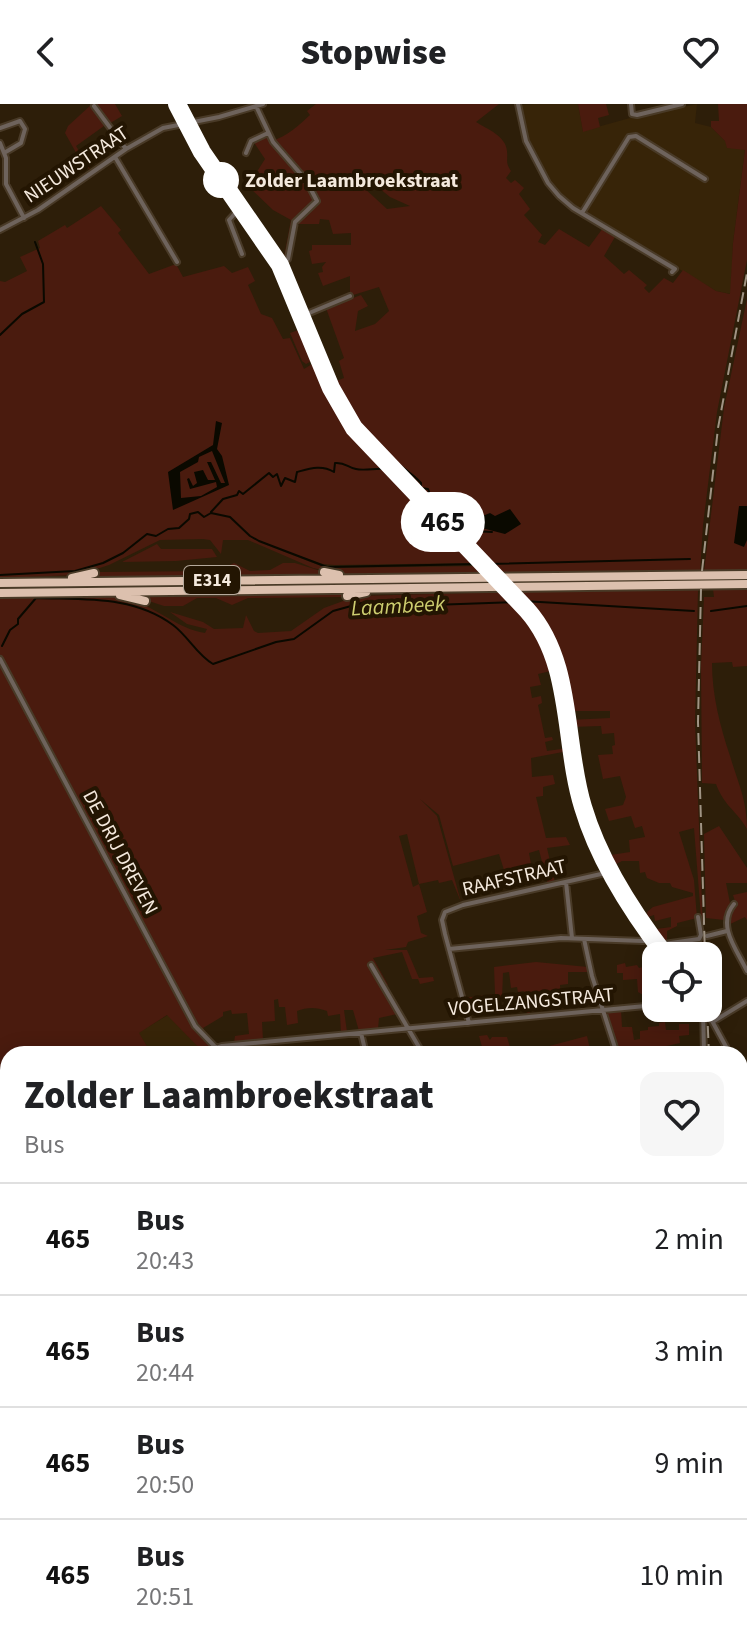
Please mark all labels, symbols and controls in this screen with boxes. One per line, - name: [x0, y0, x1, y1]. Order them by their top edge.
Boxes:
- text: Stopwise: [300, 27, 447, 78]
- icon: back: [24, 30, 68, 74]
- icon: heart: [679, 30, 723, 74]
- street label: NIEUWSTRAAT: [19, 119, 135, 210]
- marker: Zolder Laambroekstraat: [204, 163, 238, 197]
- place label: Zolder Laambroekstraat: [245, 167, 459, 195]
- line badge: 465: [397, 496, 489, 548]
- text: 465: [421, 502, 465, 542]
- road number: E314: [184, 566, 240, 594]
- water label: Laambeek: [350, 588, 447, 624]
- street label: DE DRIJ DREVEN: [76, 785, 165, 920]
- street label: RAAFSTRAAT: [459, 852, 569, 904]
- map controls: [642, 942, 722, 1022]
- button: locate: [642, 942, 722, 1022]
- street label: VOGELZANGSTRAAT: [447, 981, 615, 1023]
- text: Zolder Laambroekstraat: [24, 1069, 434, 1123]
- button: heart: [640, 1072, 724, 1156]
- text: Bus: [24, 1126, 64, 1163]
- text: Bus: [136, 1199, 184, 1242]
- text: 2 min: [654, 1218, 724, 1261]
- text: 465: [46, 1219, 90, 1259]
- text: 20:43: [136, 1242, 194, 1279]
- text: Bus: [136, 1311, 184, 1354]
- text: 3 min: [654, 1330, 724, 1373]
- text: 465: [46, 1331, 90, 1371]
- text: 20:44: [136, 1354, 194, 1391]
- text: Bus: [136, 1423, 184, 1466]
- text: 9 min: [654, 1442, 724, 1485]
- text: 465: [46, 1443, 90, 1483]
- text: 20:50: [136, 1466, 194, 1503]
- text: Bus: [136, 1535, 184, 1578]
- text: 10 min: [640, 1554, 724, 1597]
- text: 465: [46, 1555, 90, 1595]
- text: 20:51: [136, 1578, 194, 1615]

